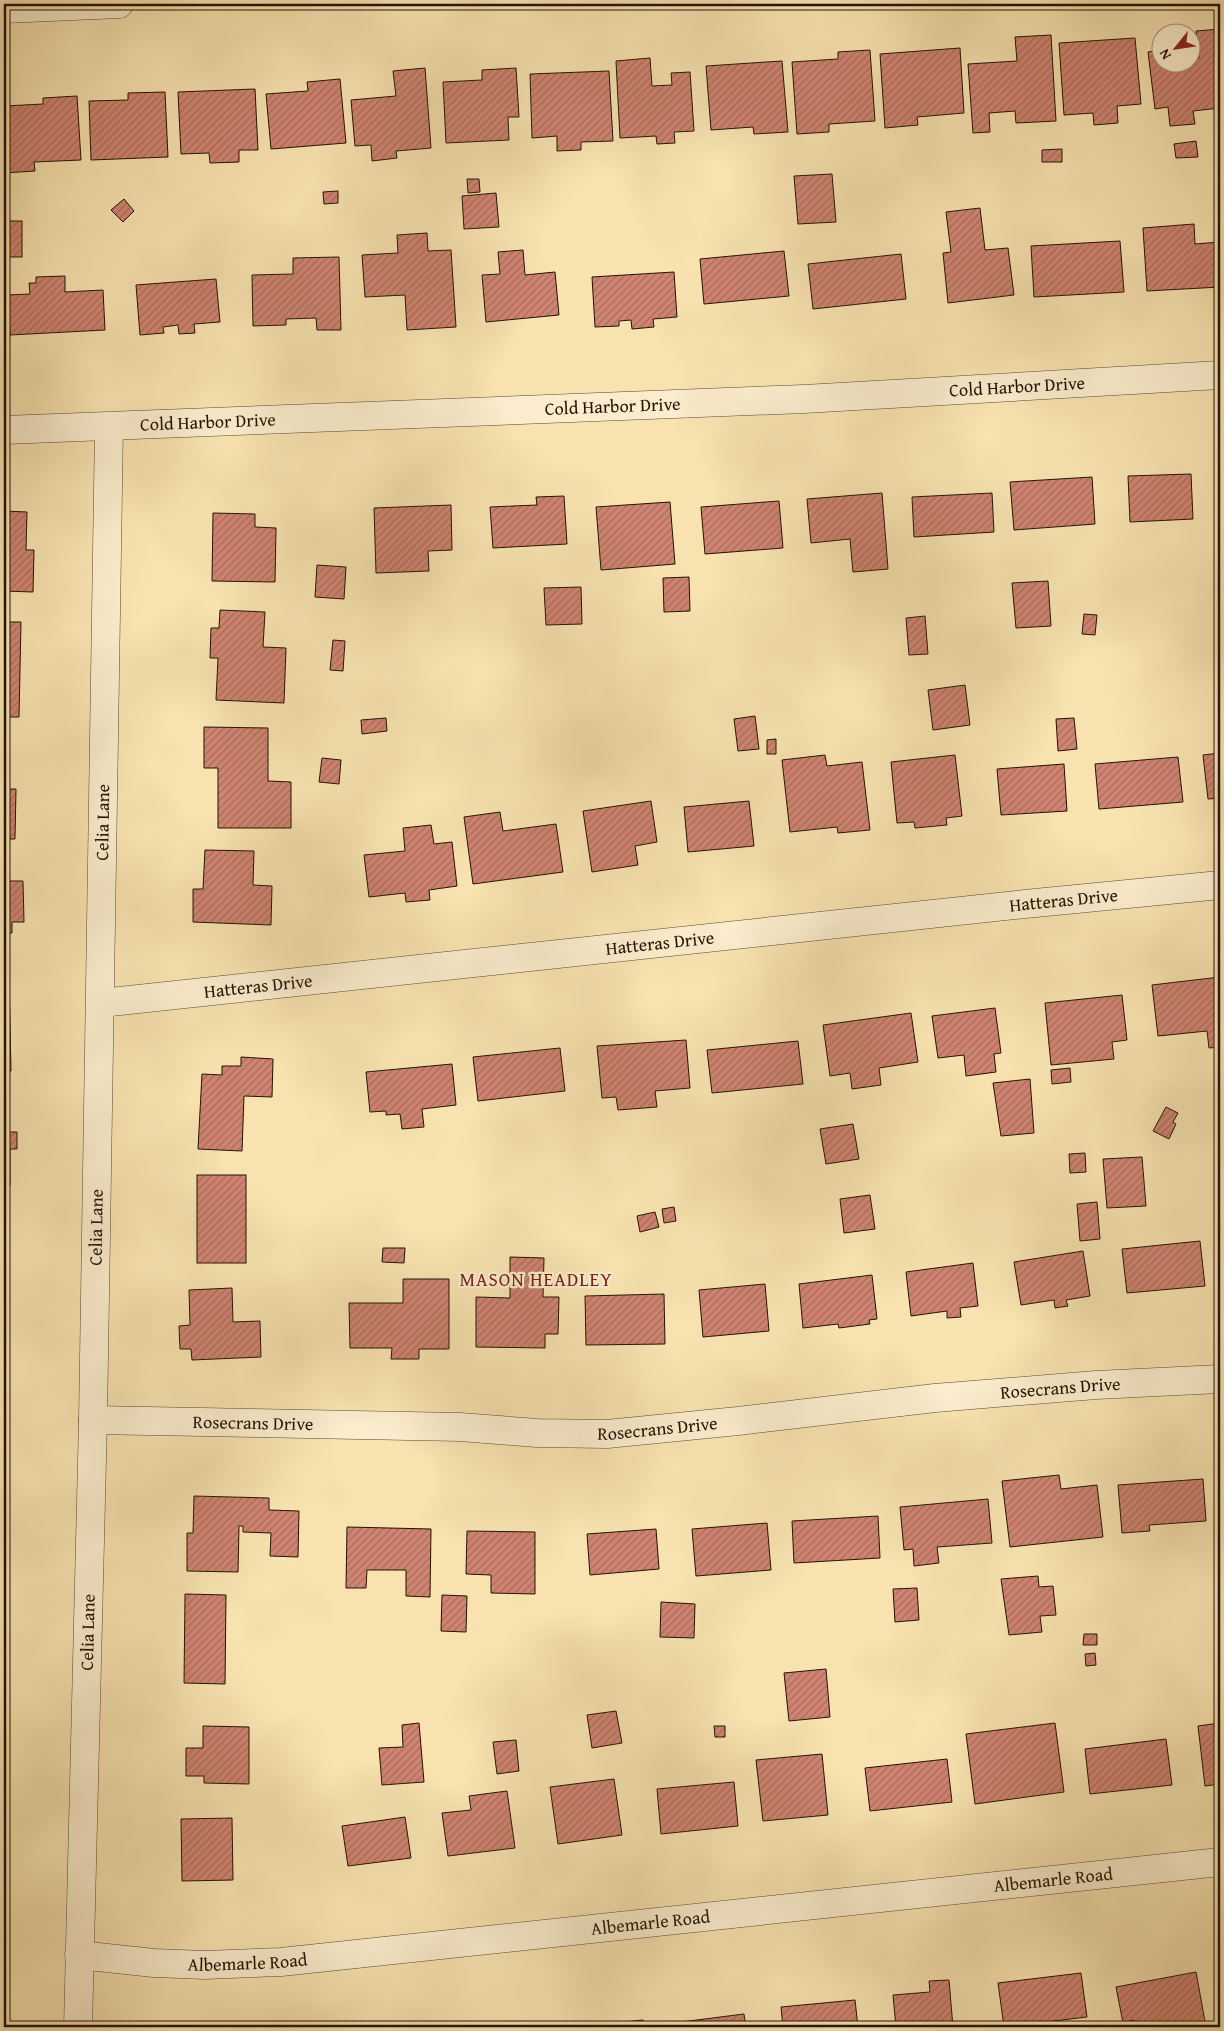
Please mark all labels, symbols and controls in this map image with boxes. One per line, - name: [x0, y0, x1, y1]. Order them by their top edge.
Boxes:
- north arrow: [1152, 22, 1202, 72]
- text: N: [1153, 45, 1176, 64]
- street label: Cold Harbor Drive: [948, 369, 1086, 404]
- street label: Cold Harbor Drive: [544, 390, 681, 422]
- street label: Cold Harbor Drive: [139, 405, 276, 438]
- street label: Celia Lane: [88, 784, 116, 861]
- street label: Hatteras Drive: [1008, 881, 1119, 919]
- street label: Hatteras Drive: [604, 923, 715, 962]
- street label: Hatteras Drive: [202, 966, 314, 1005]
- street label: Celia Lane: [81, 1189, 110, 1266]
- district label: MASON HEADLEY: [459, 1265, 613, 1293]
- street label: Rosecrans Drive: [999, 1370, 1121, 1406]
- street label: Rosecrans Drive: [192, 1408, 314, 1437]
- street label: Rosecrans Drive: [597, 1409, 719, 1447]
- street label: Celia Lane: [73, 1593, 102, 1671]
- street label: Albemarle Road: [992, 1859, 1114, 1899]
- street label: Albemarle Road: [589, 1902, 712, 1942]
- street label: Albemarle Road: [187, 1945, 309, 1978]

